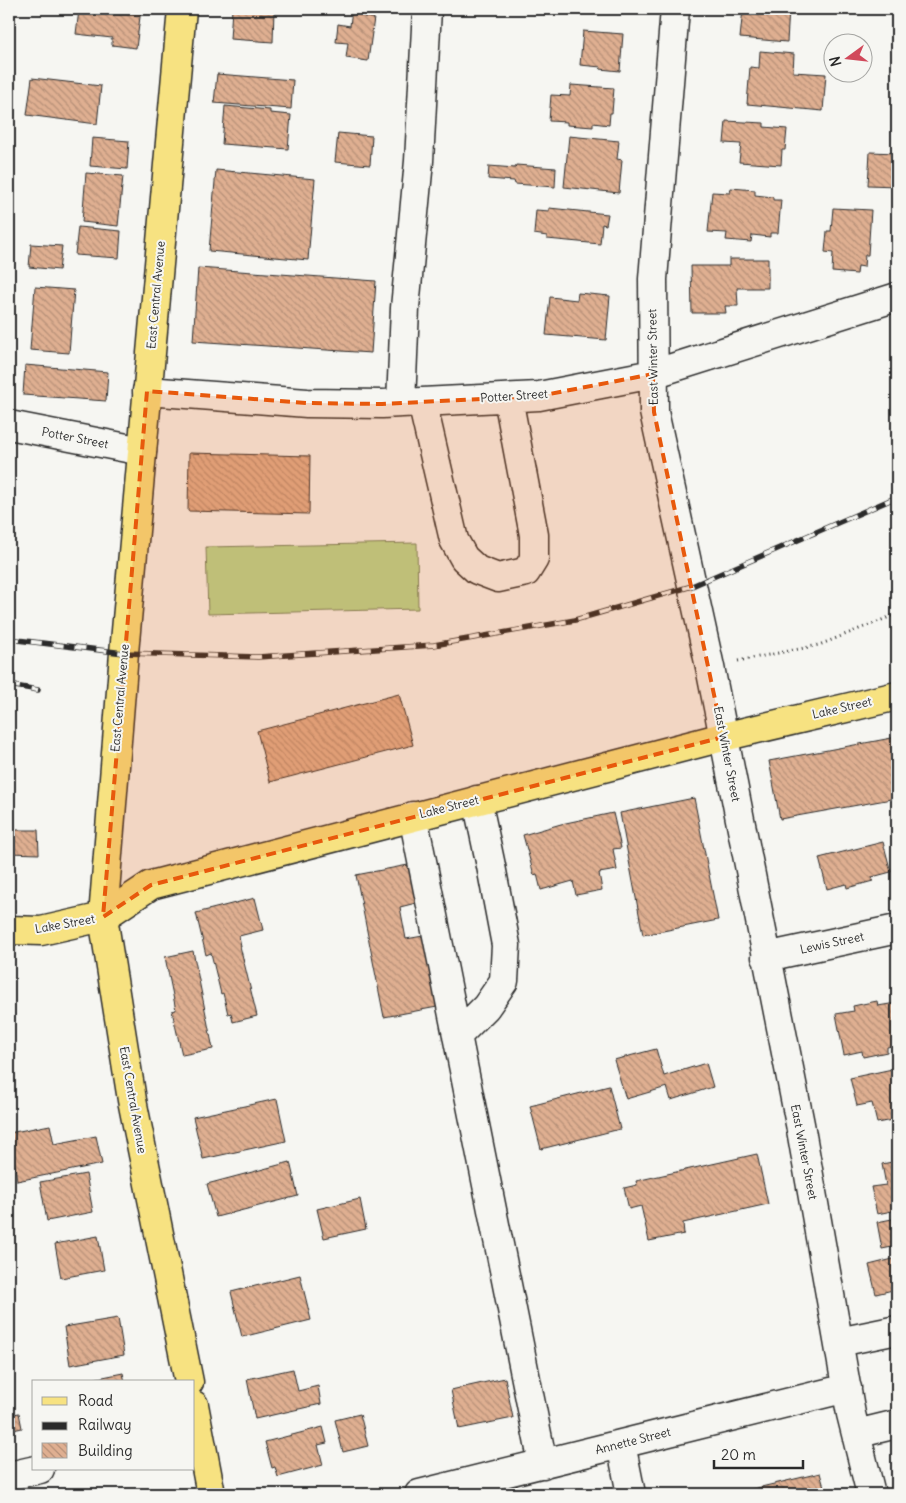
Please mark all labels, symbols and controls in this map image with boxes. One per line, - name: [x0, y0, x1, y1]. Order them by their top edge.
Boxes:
- north arrow: [824, 32, 874, 82]
- text: N: [825, 54, 845, 68]
- street label: East Central Avenue: [143, 240, 168, 350]
- street label: East Winter Street: [644, 309, 661, 405]
- street label: Potter Street: [480, 386, 548, 405]
- street label: Potter Street: [40, 424, 110, 451]
- street label: East Central Avenue: [107, 643, 132, 753]
- street label: Lake Street: [811, 693, 873, 722]
- street label: East Winter Street: [711, 705, 744, 803]
- street label: Lake Street: [418, 792, 480, 821]
- street label: Lake Street: [34, 911, 96, 936]
- street label: Lewis Street: [799, 928, 865, 957]
- street label: East Central Avenue: [117, 1045, 150, 1155]
- street label: East Winter Street: [788, 1103, 821, 1201]
- legend: [32, 1380, 195, 1470]
- text: Road: [78, 1391, 113, 1410]
- text: Railway: [78, 1415, 132, 1434]
- street label: Annette Street: [594, 1424, 672, 1457]
- scale bar: [714, 1438, 802, 1470]
- text: Building: [78, 1441, 133, 1460]
- text: 20 m: [721, 1445, 756, 1464]

